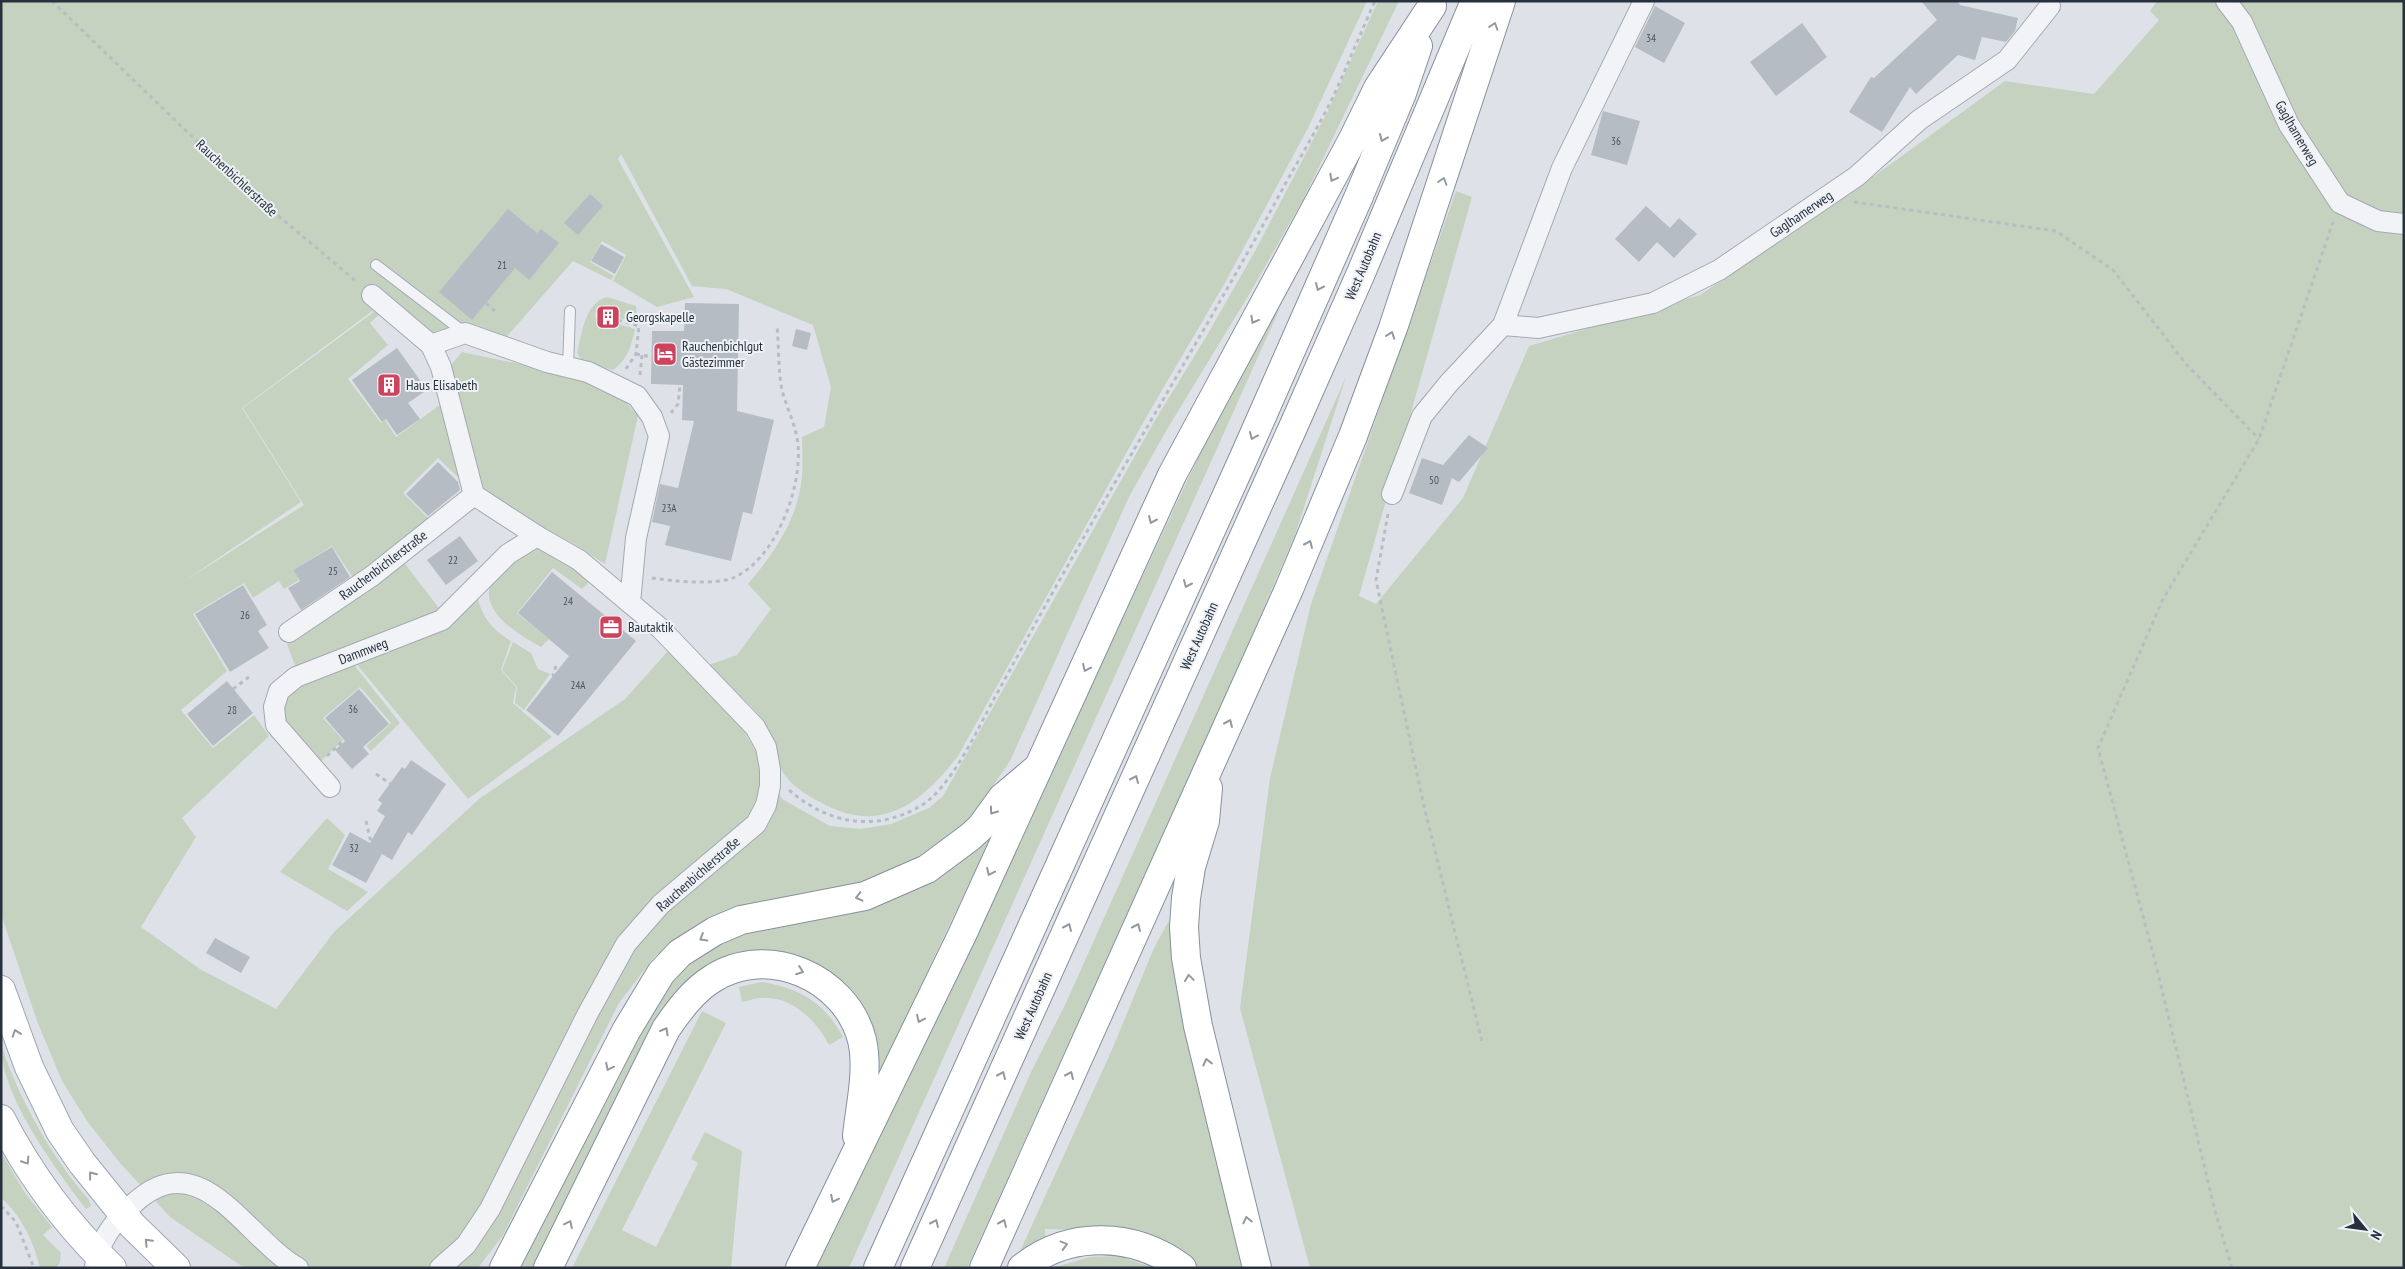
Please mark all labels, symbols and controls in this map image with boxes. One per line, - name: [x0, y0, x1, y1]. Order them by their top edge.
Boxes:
- one-way arrow: [1488, 23, 1498, 31]
- house number: 34: [1646, 31, 1656, 45]
- street label: Gaglhamerweg: [2271, 97, 2323, 169]
- one-way arrow: [1379, 133, 1389, 142]
- house number: 36: [1611, 134, 1621, 148]
- street label: Rauchenbichlerstraße: [192, 136, 282, 221]
- one-way arrow: [1329, 173, 1339, 182]
- one-way arrow: [1437, 177, 1447, 185]
- street label: Gaglhamerweg: [1766, 186, 1836, 242]
- street label: West Autobahn: [1341, 229, 1385, 303]
- house number: 21: [497, 258, 507, 272]
- one-way arrow: [1314, 282, 1325, 291]
- building icon: Georgskapelle: [595, 304, 621, 330]
- place label: Georgskapelle: [626, 308, 695, 326]
- one-way arrow: [1250, 315, 1260, 324]
- one-way arrow: [1385, 331, 1395, 339]
- place label: Rauchenbichlgut Gästezimmer: [682, 337, 763, 371]
- hotel icon: Rauchenbichlgut Gästezimmer: [652, 341, 678, 367]
- building icon: Haus Elisabeth: [376, 372, 402, 398]
- place label: Haus Elisabeth: [406, 376, 477, 394]
- one-way arrow: [1249, 431, 1260, 440]
- house number: 50: [1429, 473, 1439, 487]
- house number: 23A: [661, 501, 677, 515]
- one-way arrow: [1148, 515, 1159, 524]
- street label: Rauchenbichlerstraße: [336, 526, 431, 604]
- one-way arrow: [1303, 540, 1314, 549]
- house number: 22: [448, 553, 458, 567]
- house number: 25: [328, 564, 338, 578]
- one-way arrow: [1182, 579, 1193, 588]
- house number: 24: [563, 594, 573, 608]
- street label: West Autobahn: [1176, 599, 1222, 673]
- house number: 26: [240, 608, 250, 622]
- office icon: Bautaktik: [598, 614, 624, 640]
- place label: Bautaktik: [628, 618, 674, 636]
- street label: Dammweg: [336, 633, 390, 669]
- one-way arrow: [1081, 663, 1092, 672]
- house number: 24A: [570, 678, 586, 692]
- house number: 36: [348, 702, 358, 716]
- house number: 28: [227, 703, 237, 717]
- one-way arrow: [1222, 719, 1233, 728]
- one-way arrow: [1129, 775, 1140, 784]
- one-way arrow: [990, 805, 999, 815]
- street label: Rauchenbichlerstraße: [652, 833, 744, 915]
- house number: 32: [349, 841, 359, 855]
- one-way arrow: [986, 867, 996, 876]
- one-way arrow: [855, 891, 864, 902]
- one-way arrow: [1062, 923, 1073, 932]
- one-way arrow: [1131, 923, 1141, 932]
- one-way arrow: [700, 932, 709, 942]
- one-way arrow: [795, 965, 804, 975]
- street label: West Autobahn: [1010, 969, 1056, 1043]
- one-way arrow: [1184, 973, 1194, 982]
- one-way arrow: [916, 1014, 927, 1023]
- one-way arrow: [659, 1028, 669, 1037]
- one-way arrow: [12, 1029, 22, 1037]
- one-way arrow: [1202, 1058, 1213, 1067]
- one-way arrow: [605, 1062, 615, 1071]
- one-way arrow: [995, 1071, 1006, 1080]
- one-way arrow: [1064, 1071, 1074, 1080]
- one-way arrow: [20, 1156, 29, 1165]
- one-way arrow: [89, 1171, 98, 1181]
- one-way arrow: [829, 1194, 840, 1203]
- north arrow: [2340, 1204, 2390, 1254]
- one-way arrow: [1242, 1216, 1253, 1225]
- one-way arrow: [929, 1219, 939, 1228]
- one-way arrow: [997, 1219, 1008, 1228]
- one-way arrow: [563, 1220, 573, 1229]
- text: N: [2367, 1228, 2386, 1243]
- one-way arrow: [145, 1239, 154, 1248]
- one-way arrow: [1059, 1240, 1067, 1250]

